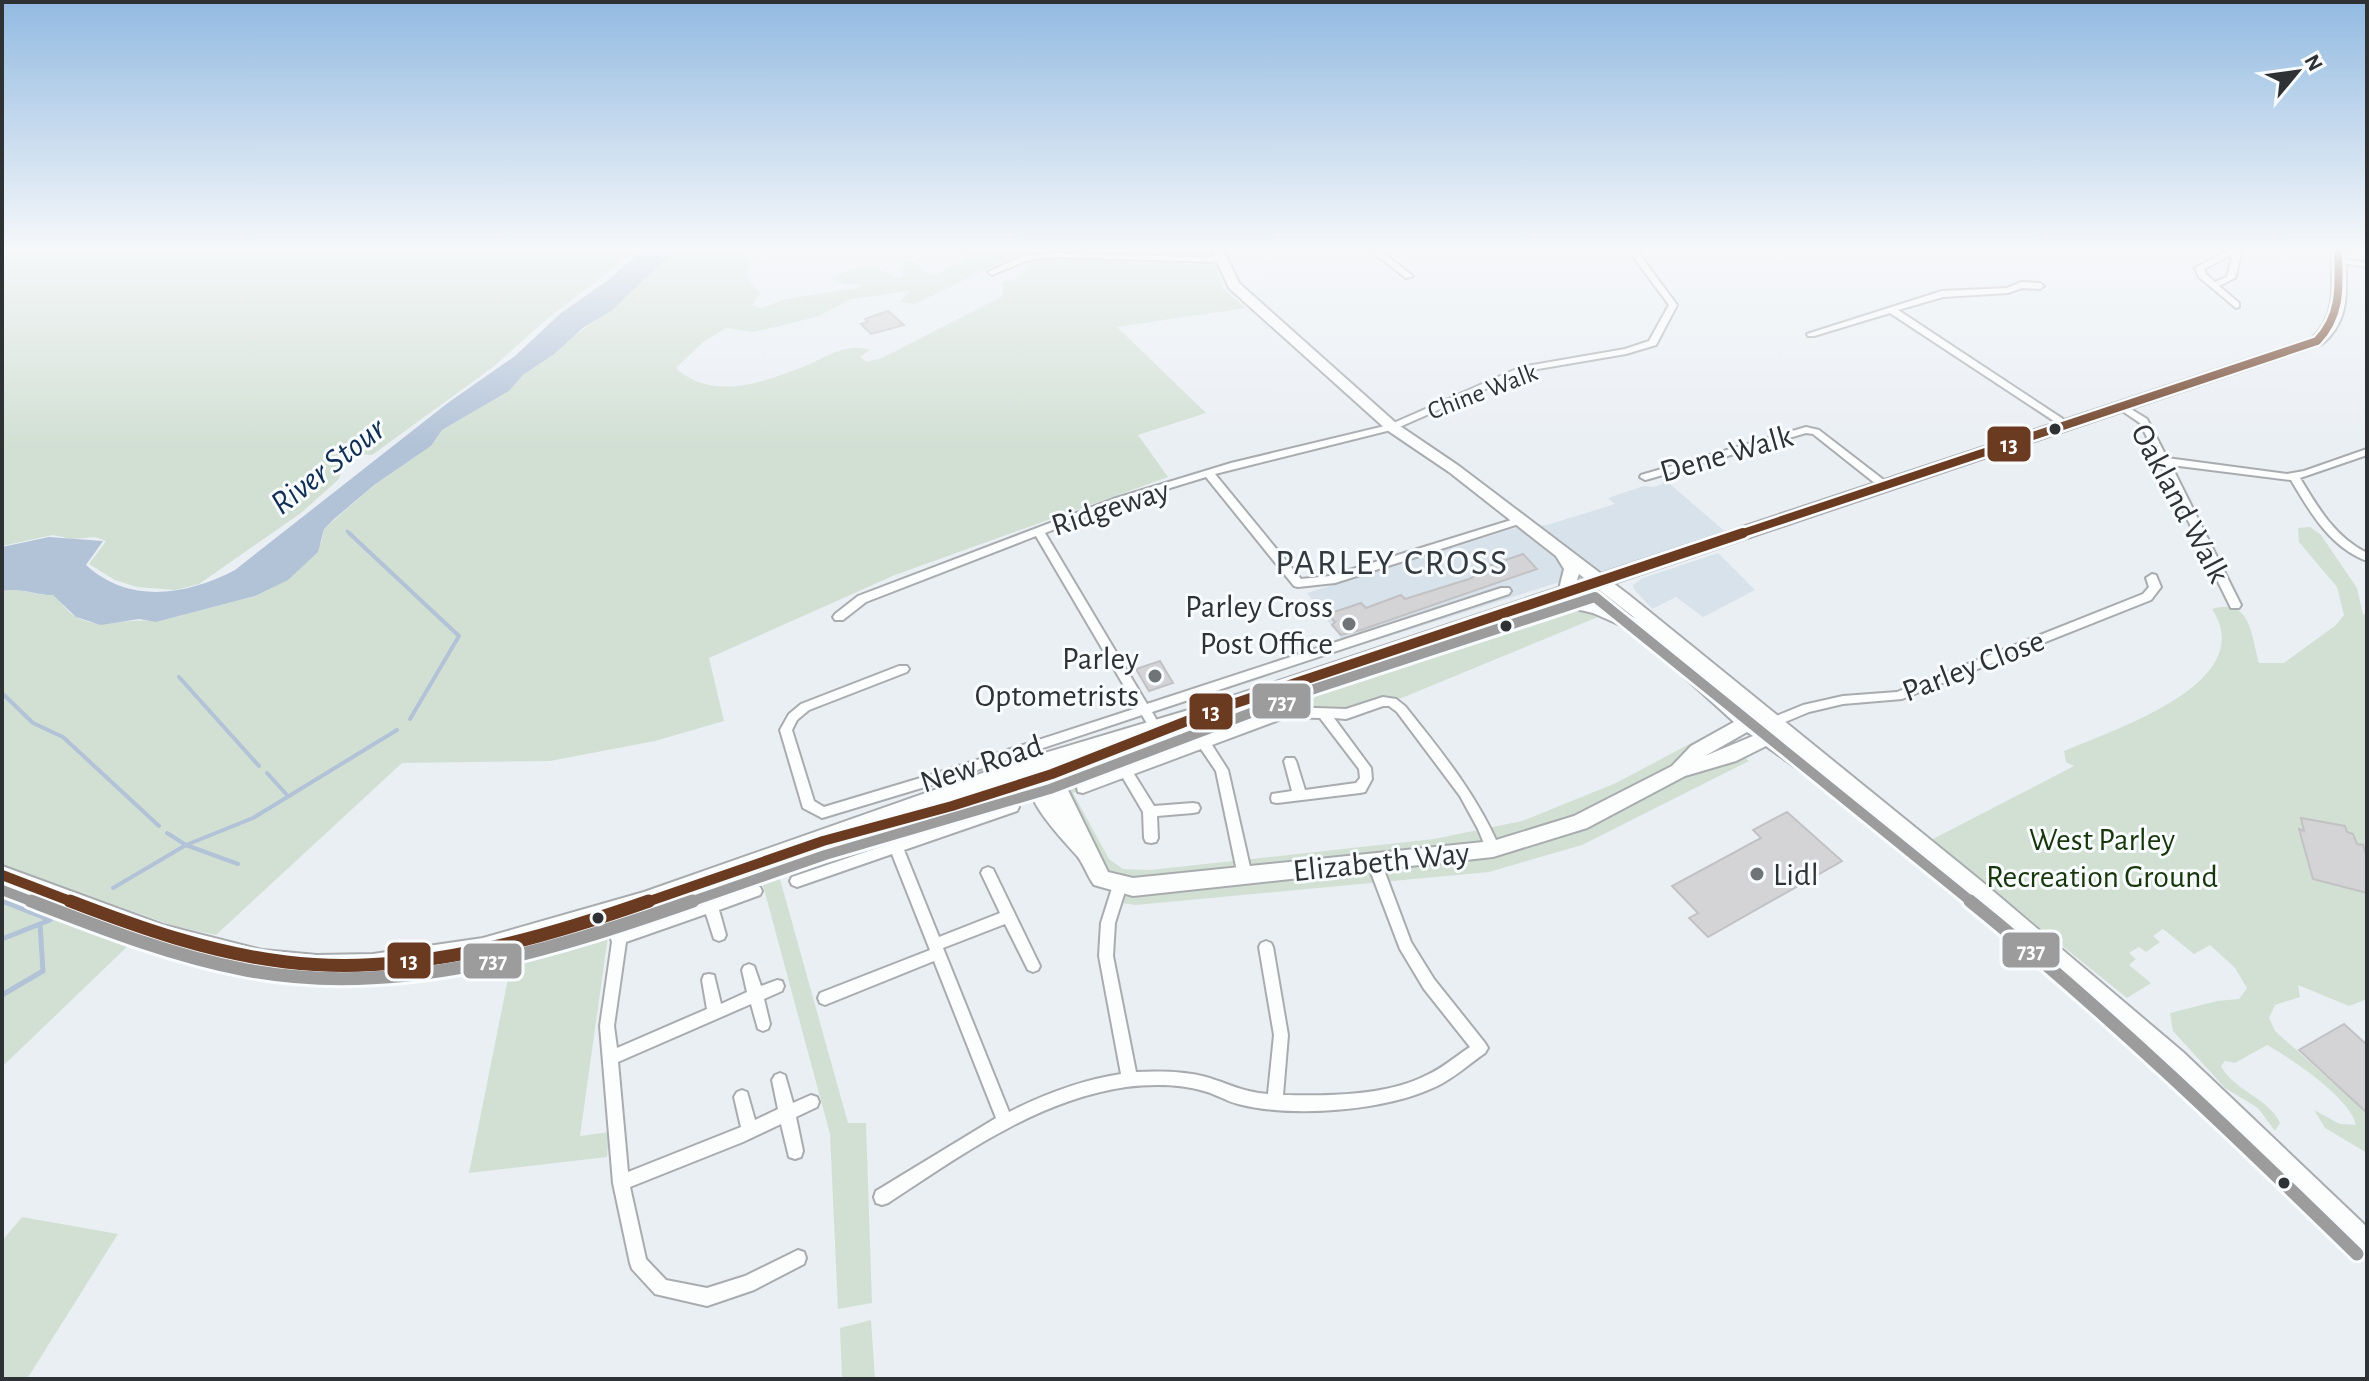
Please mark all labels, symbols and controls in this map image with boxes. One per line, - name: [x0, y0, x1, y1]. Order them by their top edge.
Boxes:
- north arrow: [2257, 32, 2337, 112]
- text: N: [2300, 51, 2327, 75]
- street label: Chine Walk: [1424, 359, 1541, 425]
- water label: River Stour: [265, 411, 393, 521]
- street label: Oakland Walk: [2125, 419, 2235, 588]
- street label: Dene Walk: [1656, 420, 1796, 488]
- unlabelled marker: [2047, 421, 2063, 437]
- line badge: 13: [1986, 425, 2032, 463]
- text: 13: [2000, 434, 2018, 456]
- street label: Ridgeway: [1048, 474, 1173, 542]
- district label: PARLEY CROSS: [1275, 545, 1509, 581]
- place label: Parley Cross Post Office: [1185, 591, 1333, 660]
- marker: Parley Cross Post Office: [1340, 615, 1358, 633]
- unlabelled marker: [1498, 618, 1514, 634]
- street label: Parley Close: [1898, 624, 2049, 708]
- place label: Parley Optometrists: [975, 643, 1139, 712]
- marker: Parley Optometrists: [1146, 667, 1164, 685]
- line badge: 737: [1251, 682, 1312, 720]
- text: 737: [1268, 691, 1296, 713]
- line badge: 13: [1188, 692, 1234, 731]
- text: 13: [1202, 701, 1220, 723]
- street label: New Road: [916, 729, 1046, 799]
- park label: West Parley Recreation Ground: [1986, 824, 2218, 893]
- street label: Elizabeth Way: [1291, 837, 1471, 887]
- place label: Lidl: [1773, 859, 1819, 891]
- marker: Lidl: [1748, 865, 1766, 883]
- unlabelled marker: [590, 910, 606, 926]
- line badge: 737: [2001, 931, 2061, 969]
- text: 737: [2017, 940, 2045, 962]
- line badge: 13: [386, 941, 432, 980]
- line badge: 737: [462, 942, 523, 980]
- text: 13: [400, 950, 418, 972]
- text: 737: [479, 950, 507, 972]
- unlabelled marker: [2276, 1175, 2292, 1191]

